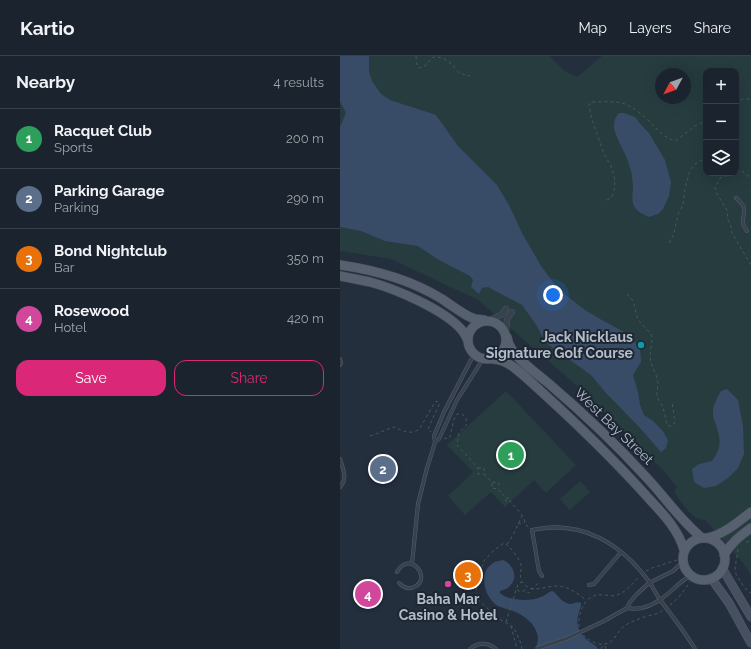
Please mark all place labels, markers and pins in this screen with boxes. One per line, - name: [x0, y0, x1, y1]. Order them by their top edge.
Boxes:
- place label: Jack Nicklaus Signature Golf Course: [486, 329, 634, 361]
- marker: Jack Nicklaus Signature Golf Course: [636, 340, 646, 350]
- pin: 1: [498, 440, 524, 470]
- pin: 2: [370, 454, 396, 484]
- pin: 3: [455, 560, 481, 590]
- pin: 4: [355, 579, 381, 609]
- marker: Baha Mar Casino & Hotel: [443, 579, 453, 589]
- place label: Baha Mar Casino & Hotel: [399, 591, 498, 623]

